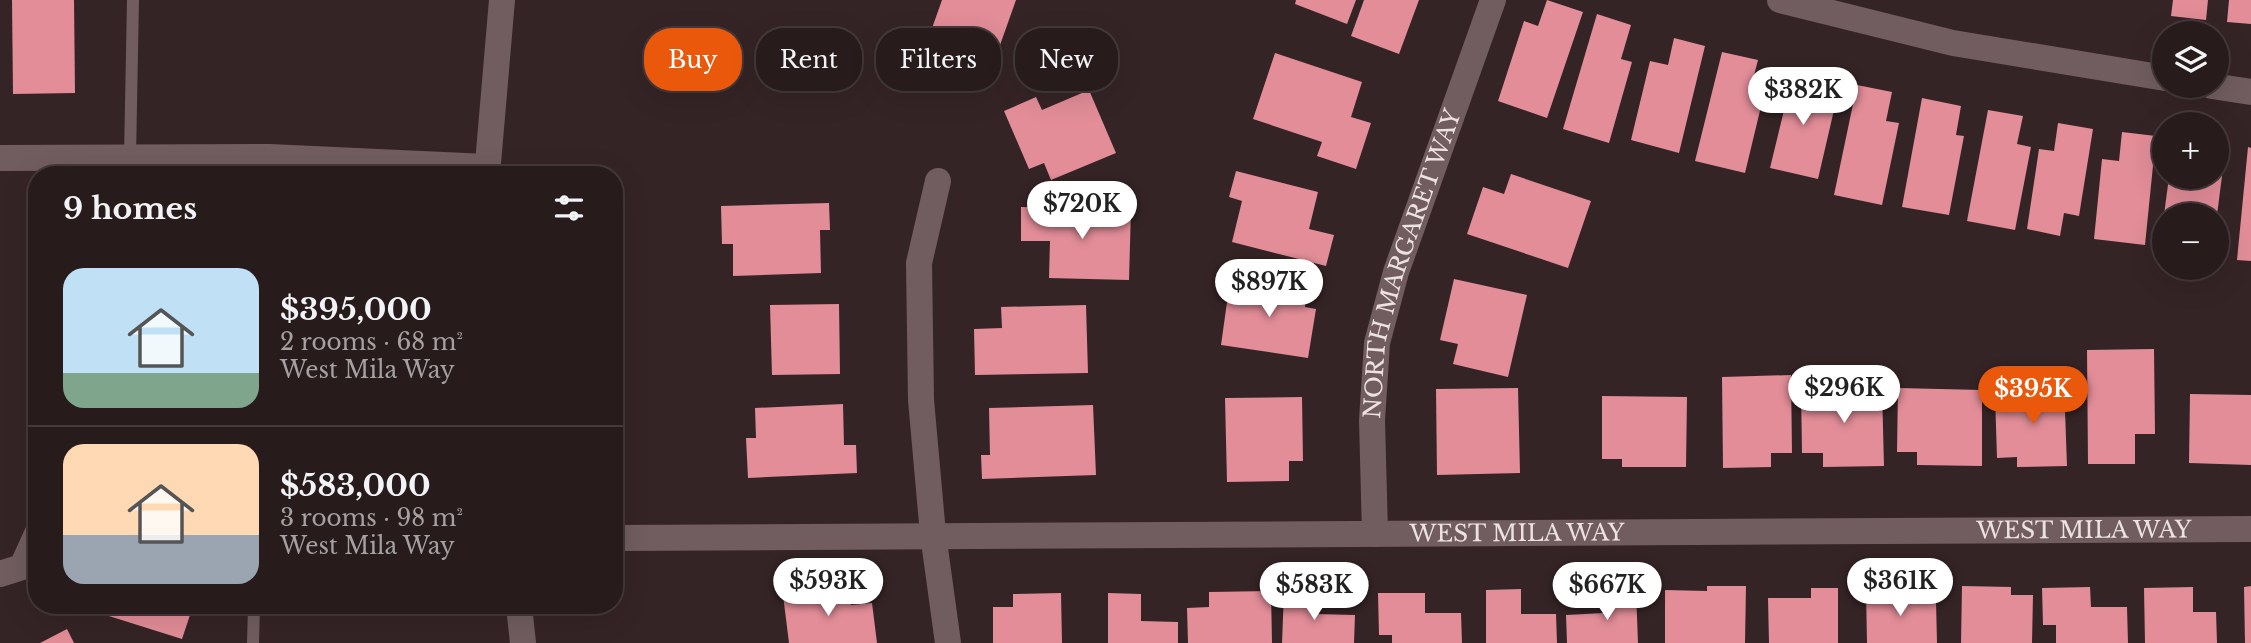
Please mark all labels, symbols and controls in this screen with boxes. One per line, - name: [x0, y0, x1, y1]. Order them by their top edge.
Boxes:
- map controls: [2152, 21, 2229, 280]
- button: layers: [2152, 21, 2229, 98]
- chip: Buy: [644, 28, 742, 91]
- chip: Rent: [756, 28, 862, 91]
- chip: Filters: [876, 28, 1001, 91]
- chip: New: [1015, 28, 1118, 91]
- pin: $382K: [1754, 68, 1852, 127]
- text: $382K: [1764, 76, 1842, 104]
- street label: NORTH MARGARET WAY: [1358, 105, 1467, 419]
- button: +: [2152, 112, 2229, 189]
- pin: $720K: [1033, 182, 1131, 241]
- icon: filters: [550, 189, 588, 227]
- text: 9 homes: [63, 190, 197, 227]
- text: $720K: [1043, 190, 1121, 218]
- button: −: [2152, 203, 2229, 280]
- pin: $897K: [1220, 260, 1318, 319]
- text: $897K: [1231, 268, 1307, 296]
- text: $395,000: [280, 291, 432, 328]
- icon: home: [119, 296, 203, 380]
- text: 2 rooms · 68 m²: [280, 328, 463, 356]
- text: West Mila Way: [280, 356, 455, 384]
- pin: $296K: [1795, 366, 1893, 425]
- pin: $395K: [1984, 366, 2082, 426]
- text: $296K: [1804, 374, 1884, 402]
- text: $395K: [1994, 375, 2072, 403]
- text: $583,000: [280, 467, 431, 504]
- icon: home: [119, 472, 203, 556]
- text: 3 rooms · 98 m²: [280, 504, 463, 532]
- street label: WEST MILA WAY: [1975, 515, 2192, 545]
- street label: WEST MILA WAY: [1408, 518, 1625, 548]
- text: West Mila Way: [280, 532, 455, 560]
- pin: $593K: [779, 558, 877, 618]
- pin: $361K: [1851, 558, 1949, 618]
- pin: $583K: [1265, 562, 1363, 622]
- pin: $667K: [1558, 562, 1656, 622]
- text: $593K: [789, 567, 867, 595]
- text: $361K: [1863, 567, 1937, 595]
- text: $583K: [1276, 571, 1352, 599]
- text: $667K: [1569, 571, 1645, 599]

